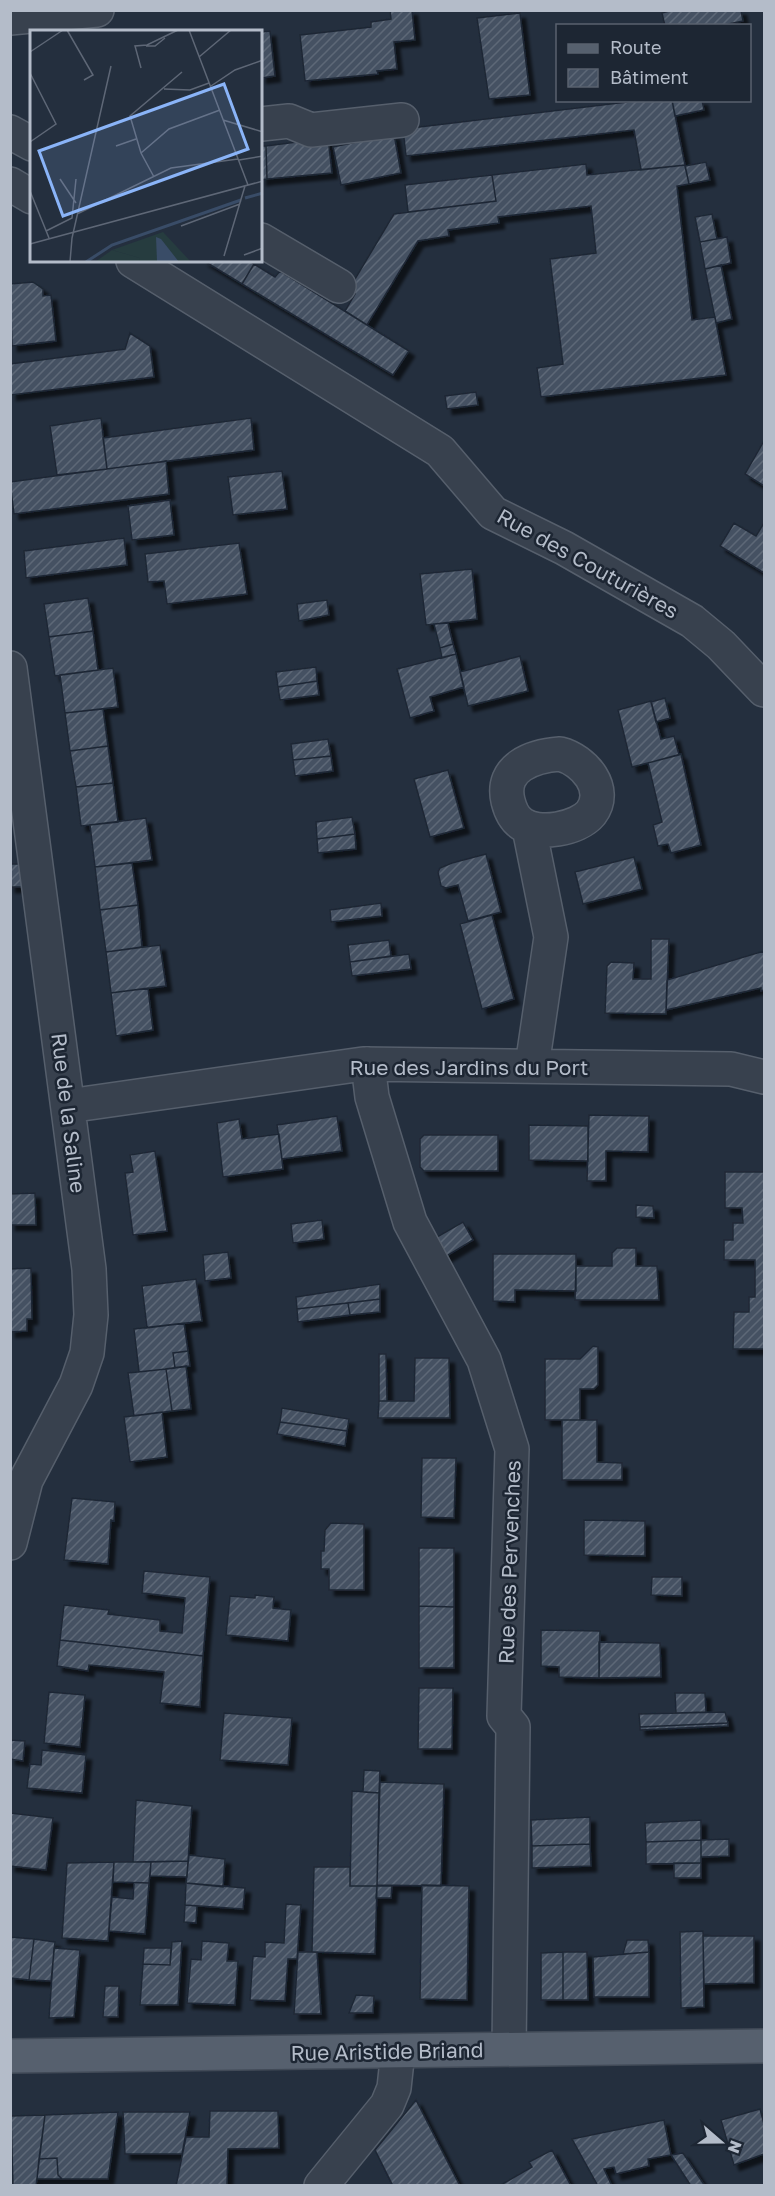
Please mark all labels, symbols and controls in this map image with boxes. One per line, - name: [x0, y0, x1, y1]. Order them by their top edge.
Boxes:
- legend: [556, 24, 751, 102]
- inset map: [30, 30, 262, 262]
- text: Route: [610, 36, 661, 58]
- text: Bâtiment: [610, 66, 689, 88]
- street label: Rue des Couturières: [493, 502, 683, 624]
- street label: Rue de la Saline: [46, 1032, 92, 1194]
- street label: Rue des Jardins du Port: [350, 1054, 588, 1080]
- street label: Rue des Pervenches: [492, 1460, 526, 1664]
- street label: Rue Aristide Briand: [290, 2036, 484, 2066]
- north arrow: [691, 2112, 751, 2172]
- text: N: [724, 2138, 747, 2156]

